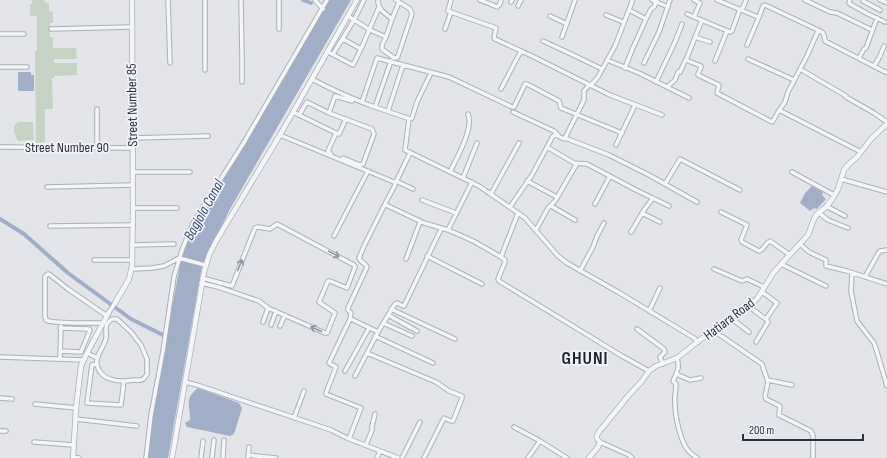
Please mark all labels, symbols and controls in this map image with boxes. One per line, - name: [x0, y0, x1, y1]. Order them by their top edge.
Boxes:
- street label: Street Number 85: [123, 63, 141, 147]
- street label: Street Number 90: [25, 139, 109, 156]
- water label: Bagjola Canal: [180, 175, 229, 244]
- one-way arrow: [328, 251, 340, 258]
- one-way arrow: [237, 260, 244, 272]
- street label: Hatiara Road: [700, 294, 758, 344]
- one-way arrow: [310, 325, 322, 332]
- district label: GHUNI: [561, 348, 609, 369]
- scale bar: [743, 416, 863, 442]
- text: 200 m: [749, 423, 775, 438]

